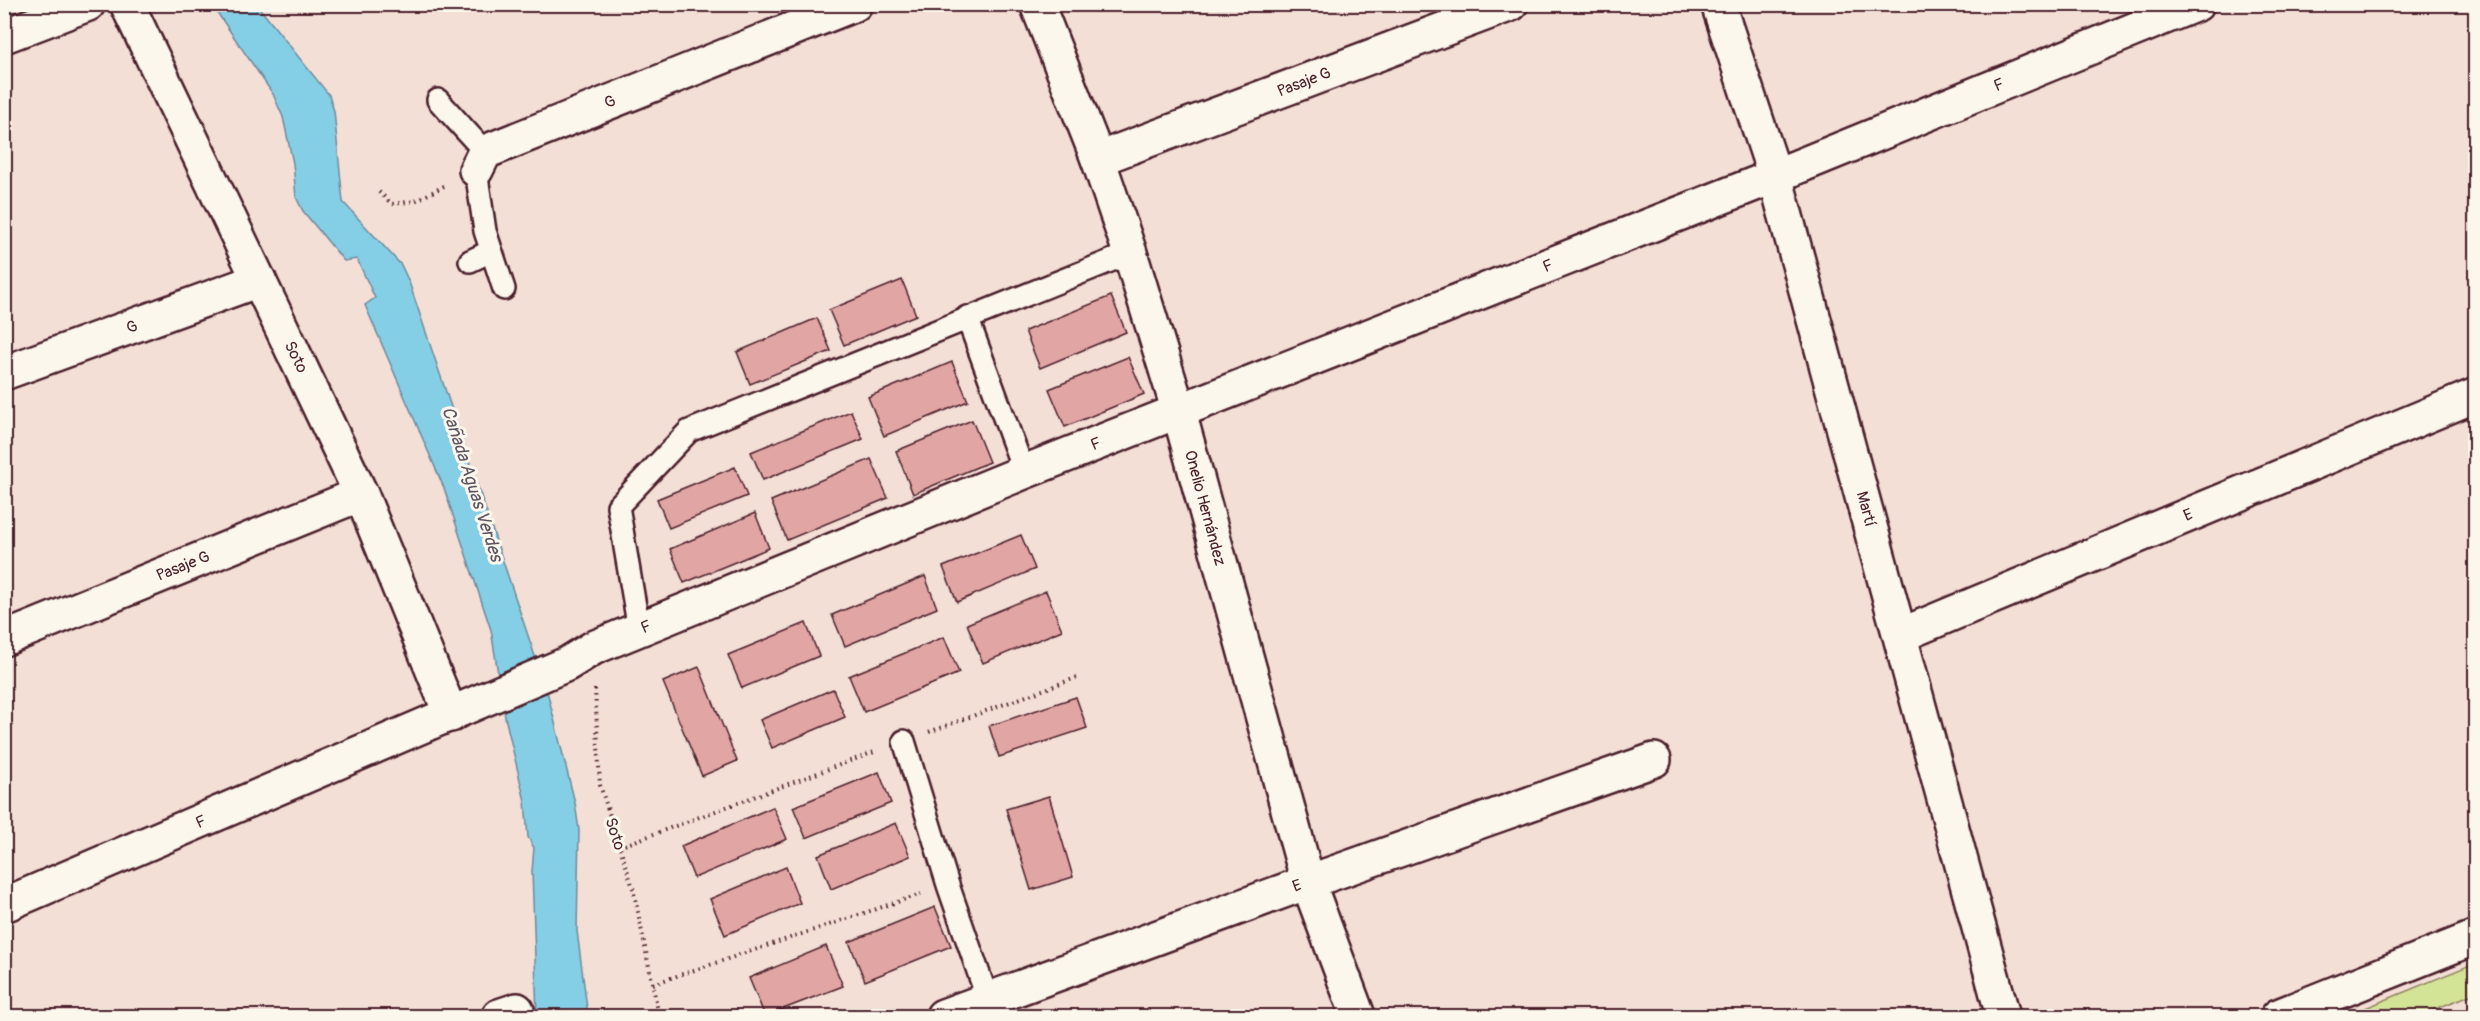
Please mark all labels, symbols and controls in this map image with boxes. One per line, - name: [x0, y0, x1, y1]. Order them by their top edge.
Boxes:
- street label: Pasaje G: [1274, 63, 1334, 101]
- street label: F: [1991, 74, 2008, 96]
- street label: G: [601, 91, 619, 113]
- street label: F: [1540, 255, 1557, 277]
- street label: G: [124, 316, 140, 338]
- street label: Soto: [280, 338, 312, 377]
- water label: Cañada Aguas Verdes: [436, 404, 508, 566]
- street label: F: [1088, 433, 1104, 455]
- street label: Onelio Hernández: [1180, 448, 1230, 568]
- street label: Martí: [1852, 489, 1880, 529]
- street label: E: [2180, 504, 2196, 526]
- street label: Pasaje G: [153, 546, 213, 586]
- street label: F: [638, 616, 655, 638]
- street label: F: [193, 811, 210, 833]
- street label: Soto: [600, 815, 630, 853]
- street label: E: [1290, 875, 1304, 897]

